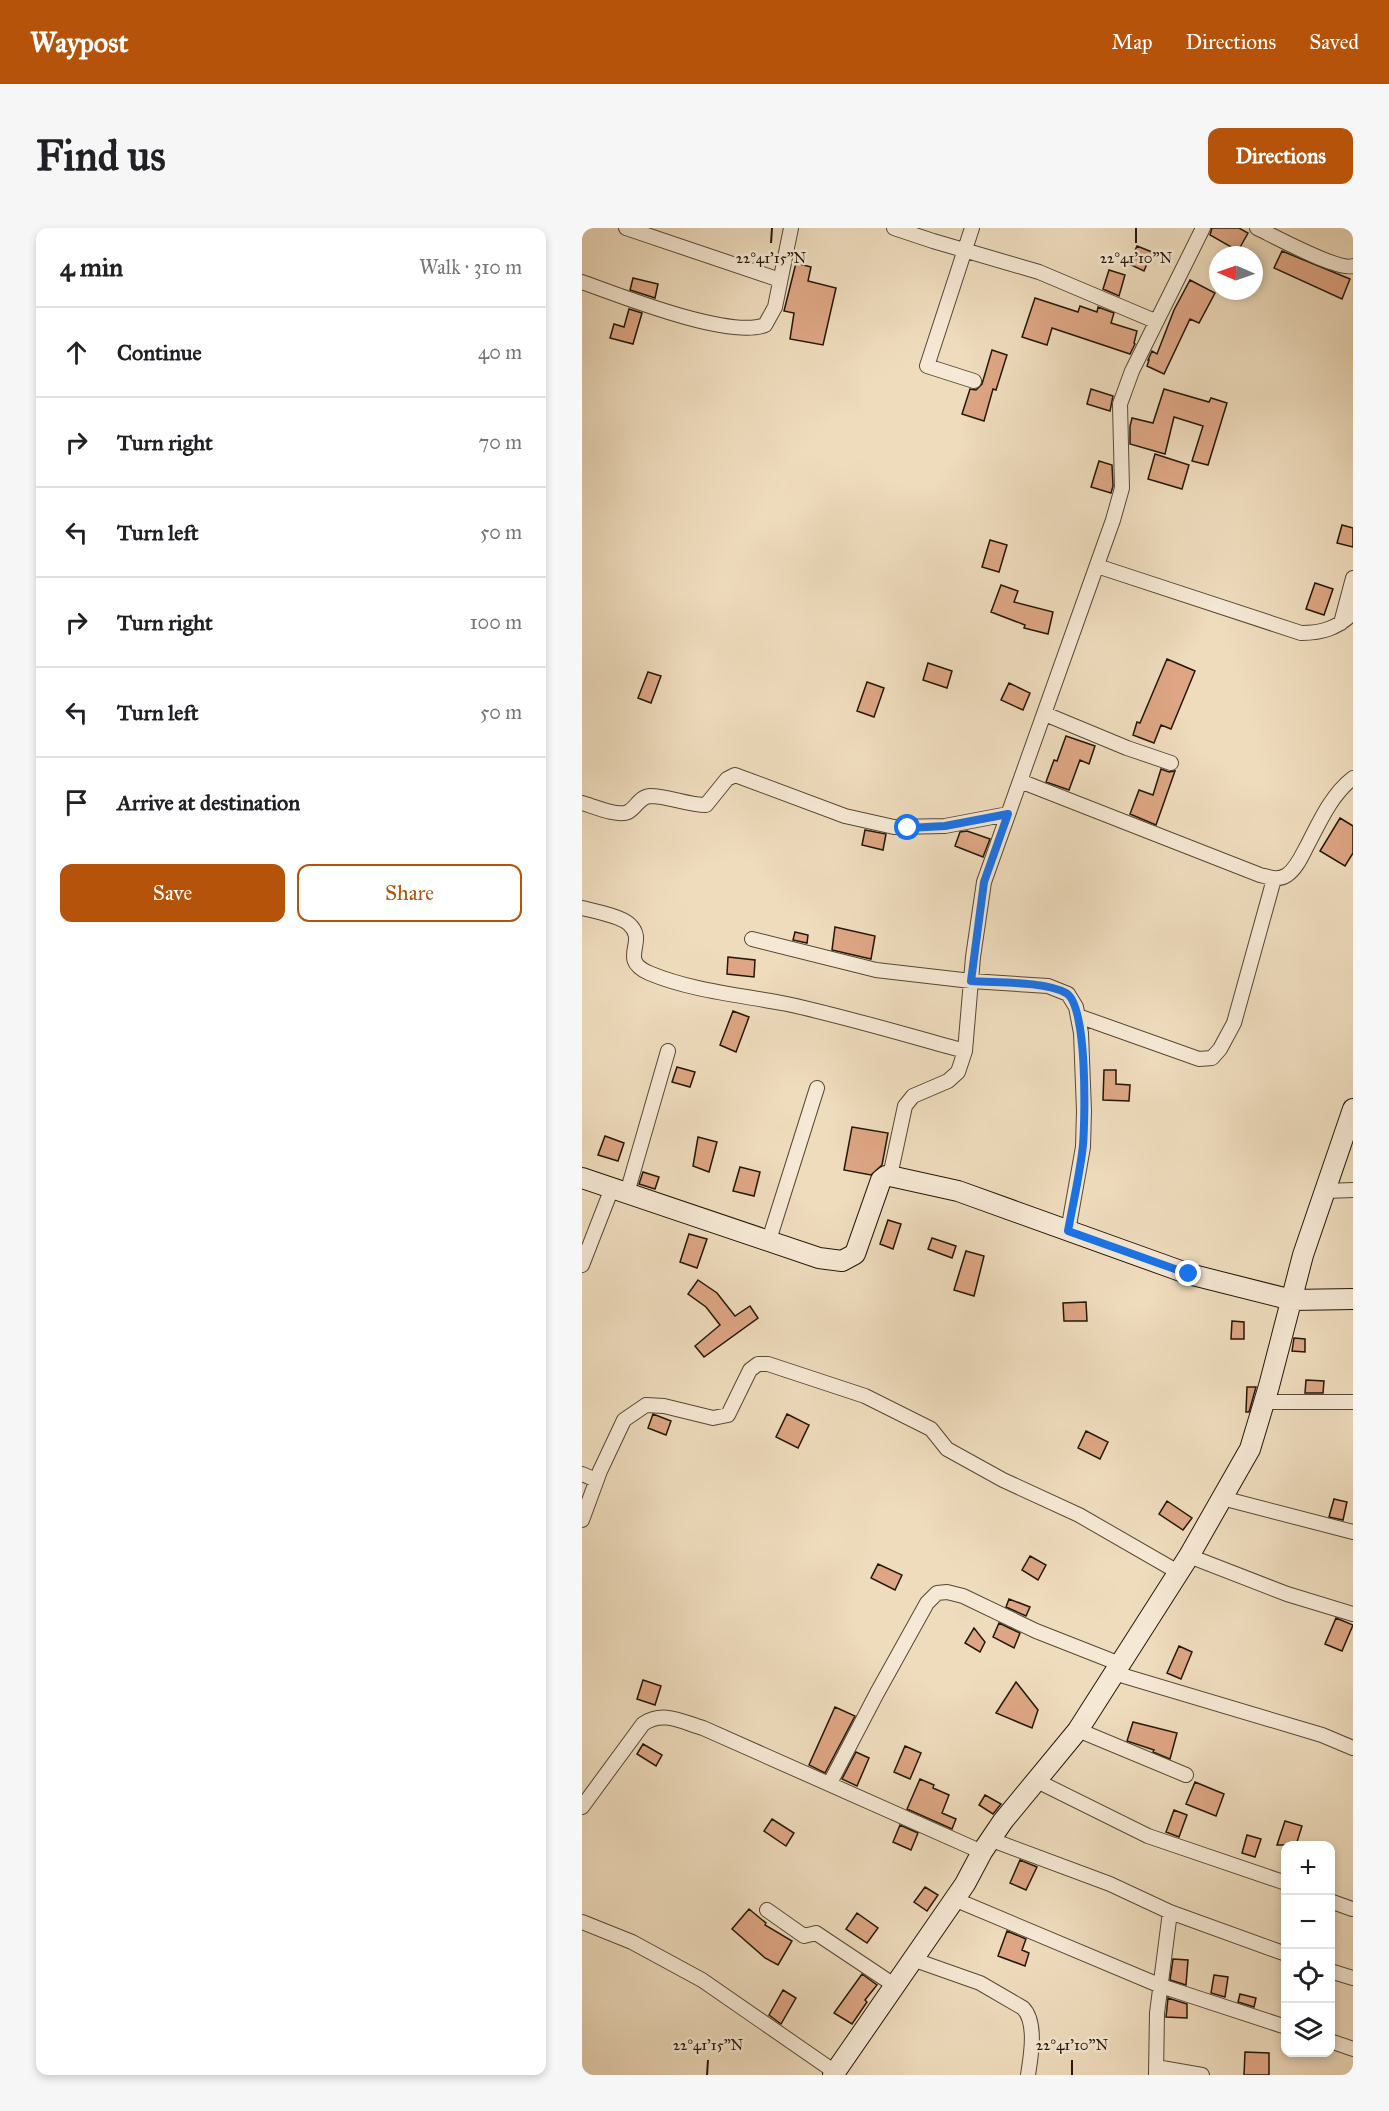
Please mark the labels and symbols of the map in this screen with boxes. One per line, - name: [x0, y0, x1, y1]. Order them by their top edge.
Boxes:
- north arrow: [1209, 246, 1263, 300]
- text: 22°41'15"N: [736, 249, 807, 267]
- text: 22°41'10"N: [1100, 249, 1173, 267]
- route start: [894, 814, 920, 840]
- route end: [1175, 1260, 1201, 1286]
- text: 22°41'15"N: [673, 2036, 744, 2054]
- text: 22°41'10"N: [1036, 2036, 1109, 2054]

